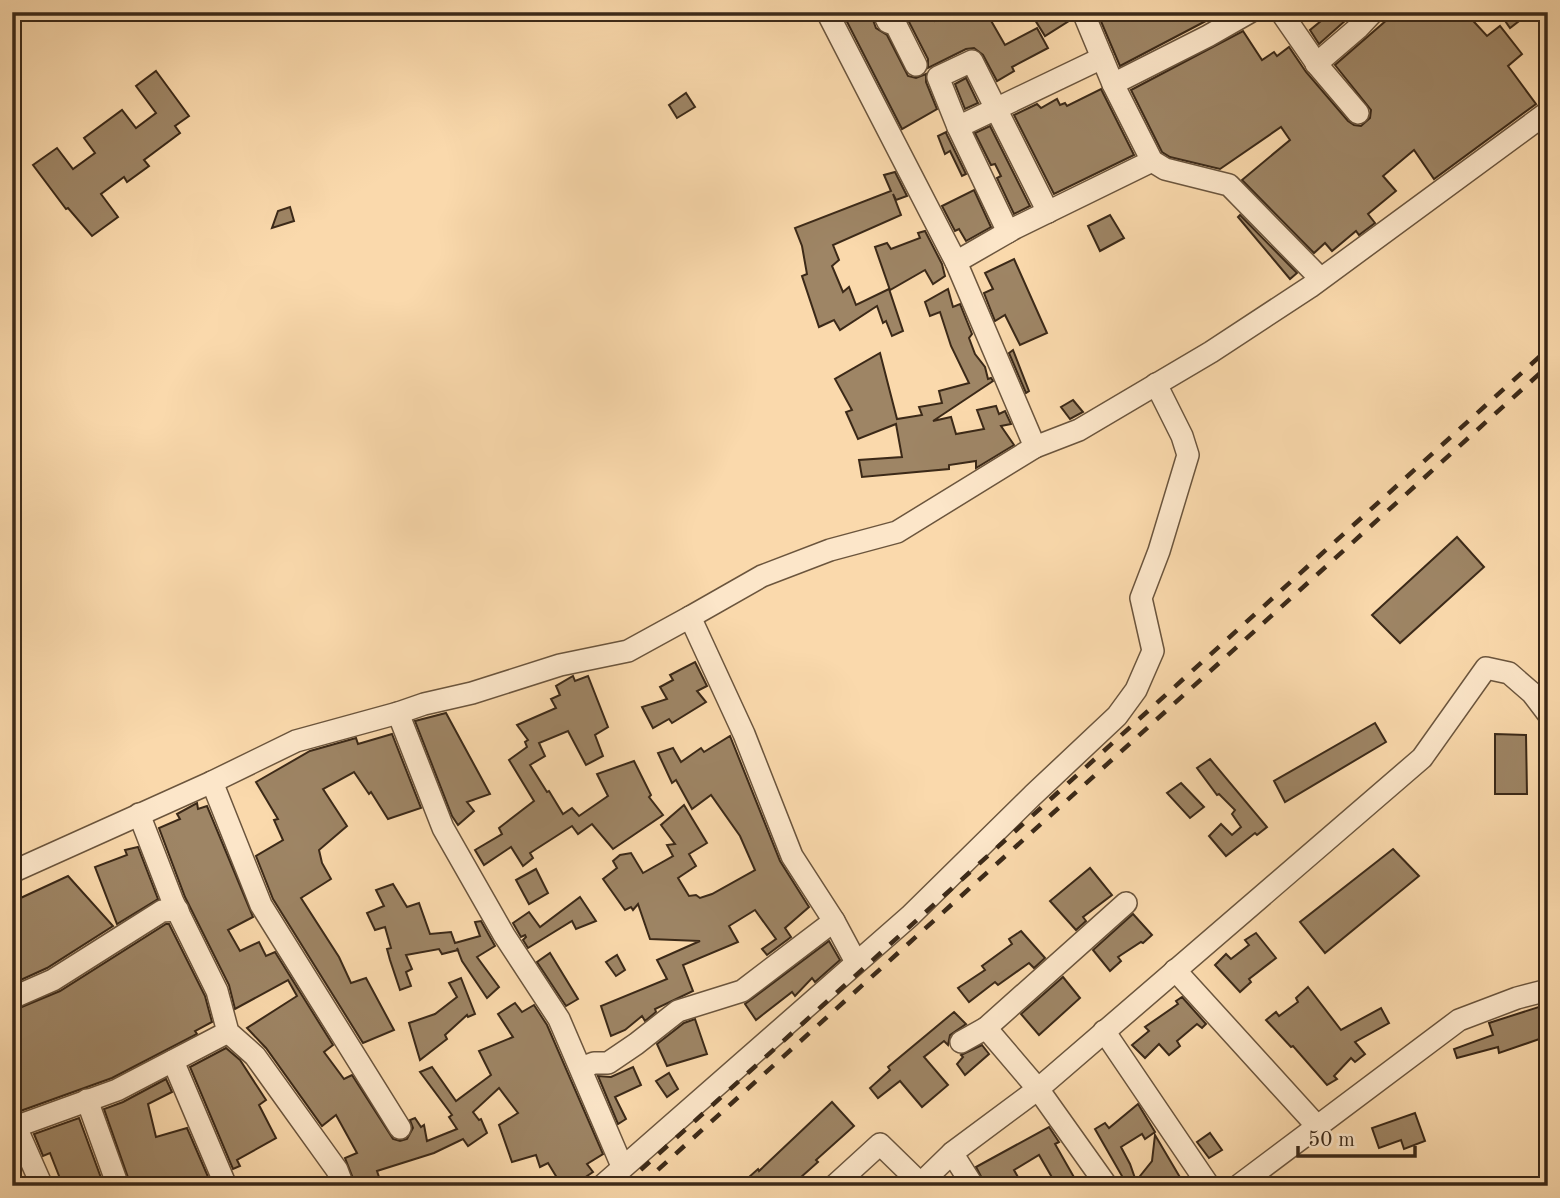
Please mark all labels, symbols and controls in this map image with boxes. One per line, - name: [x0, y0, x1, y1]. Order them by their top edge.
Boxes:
- scale bar: [1298, 1114, 1415, 1158]
- text: 50 m: [1308, 1130, 1355, 1151]

